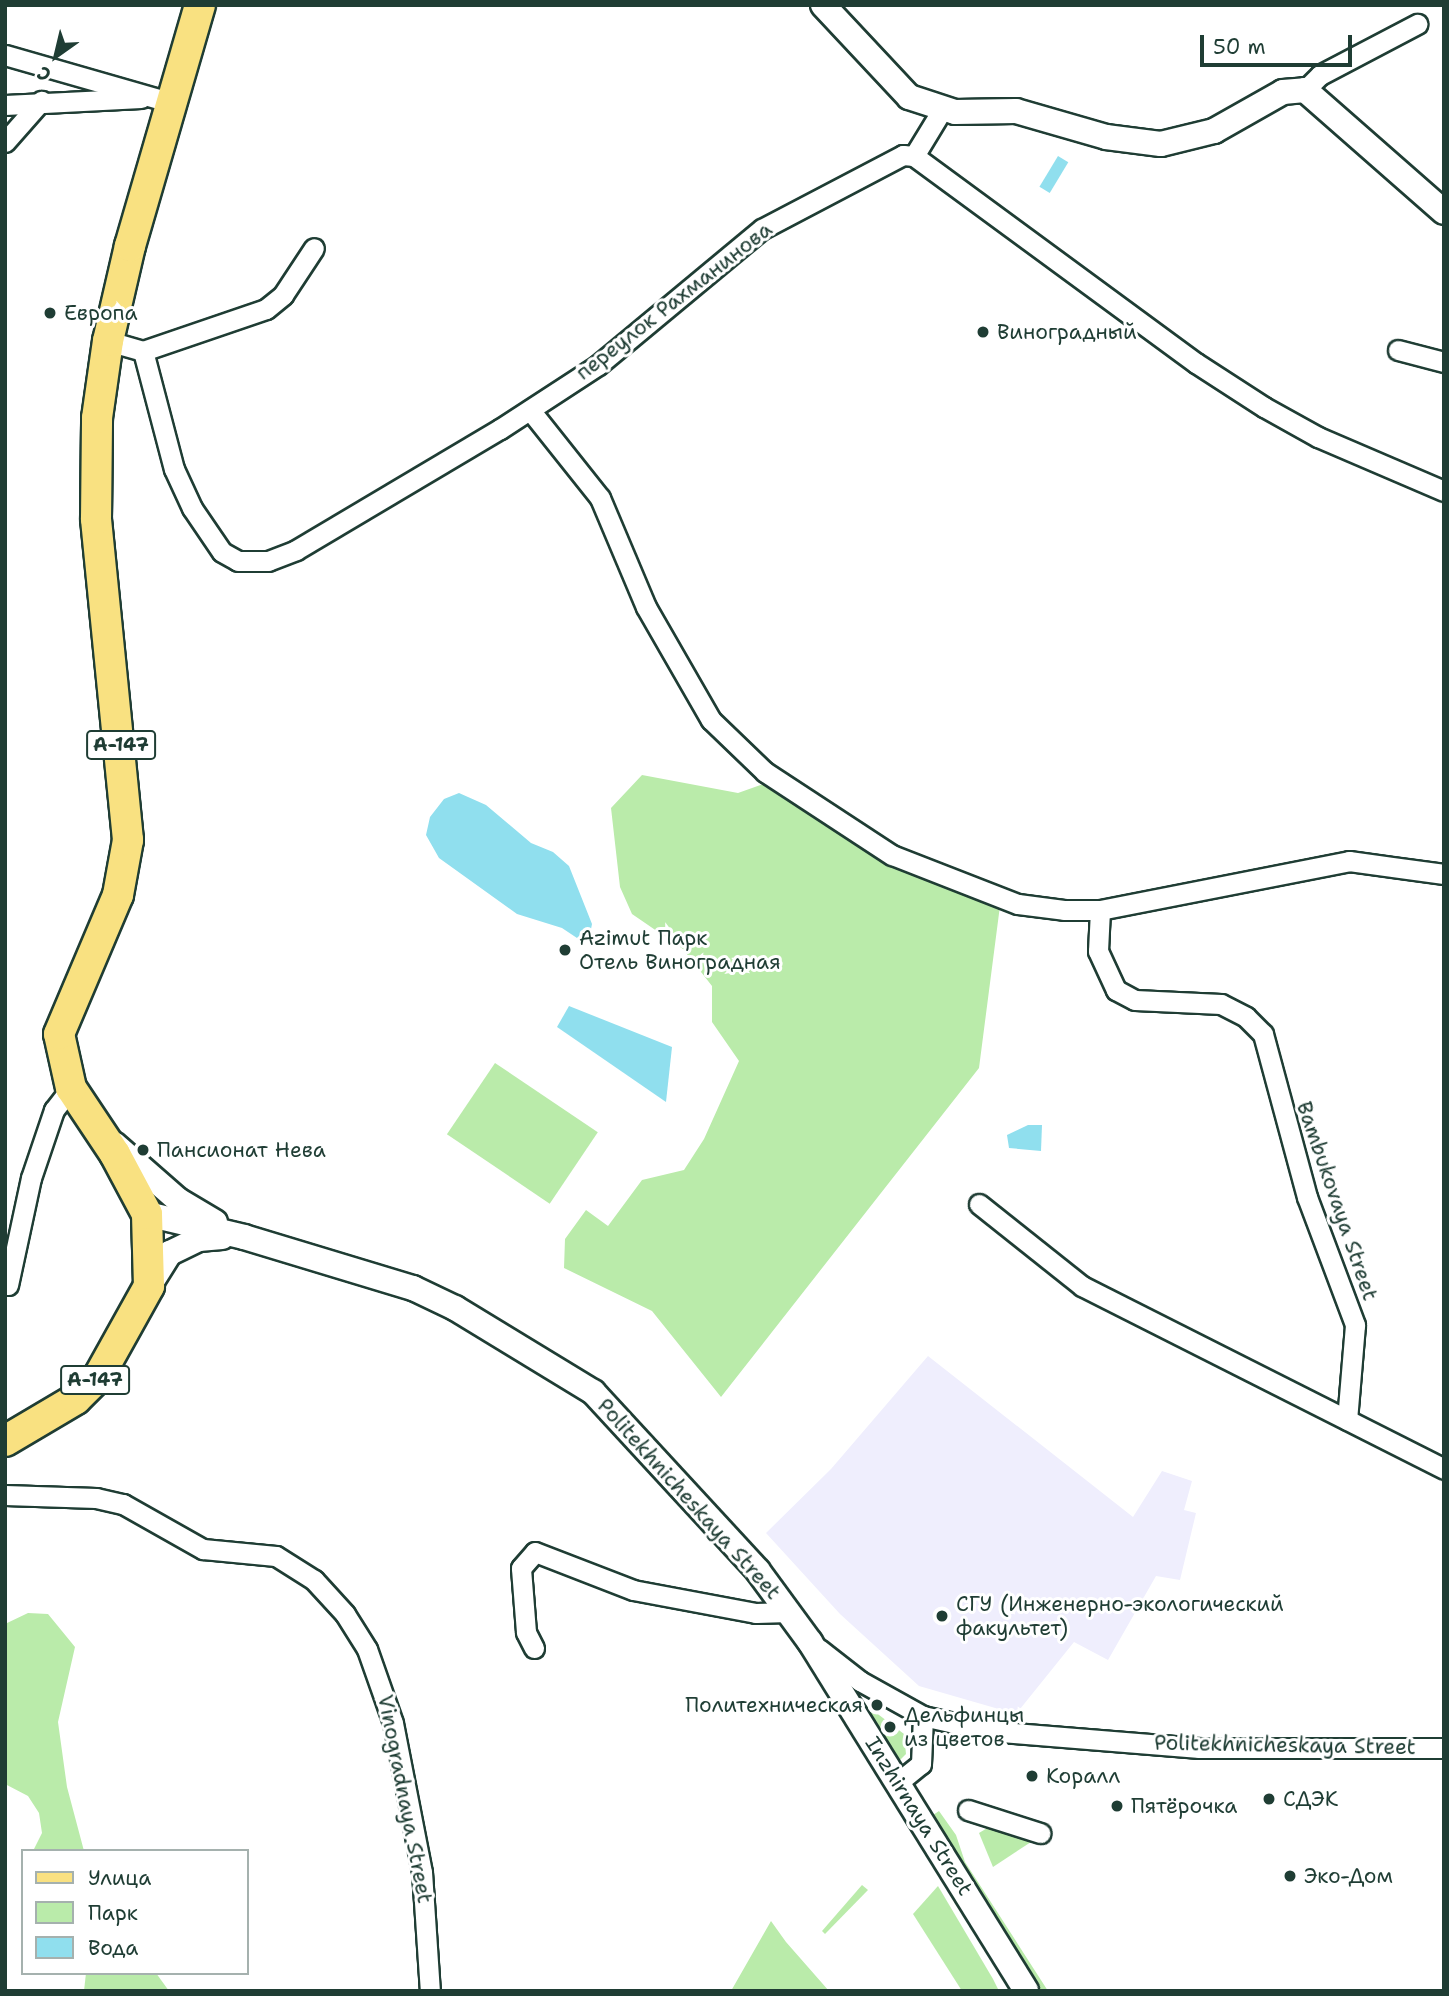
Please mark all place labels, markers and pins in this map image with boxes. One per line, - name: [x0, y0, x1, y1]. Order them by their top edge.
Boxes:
- place label: Европа: [64, 300, 138, 326]
- marker: Европа: [42, 305, 58, 321]
- place label: Виноградный: [997, 319, 1137, 345]
- marker: Виноградный: [975, 324, 991, 340]
- place label: Azimut Парк Отель Виноградная: [579, 925, 781, 975]
- marker: Azimut Парк Отель Виноградная: [557, 942, 573, 958]
- place label: Пансионат Нева: [157, 1137, 326, 1163]
- marker: Пансионат Нева: [135, 1142, 151, 1158]
- place label: СГУ (Инженерно-экологический факультет): [956, 1591, 1284, 1641]
- marker: СГУ (Инженерно-экологический факультет): [934, 1608, 950, 1624]
- place label: Политехническая: [685, 1692, 863, 1718]
- marker: Политехническая: [869, 1697, 885, 1713]
- place label: Дельфинцы из цветов: [904, 1702, 1024, 1752]
- marker: Дельфинцы из цветов: [882, 1719, 898, 1735]
- place label: Коралл: [1046, 1763, 1120, 1789]
- marker: Коралл: [1024, 1768, 1040, 1784]
- place label: СДЭК: [1283, 1786, 1338, 1812]
- marker: СДЭК: [1261, 1791, 1277, 1807]
- place label: Пятёрочка: [1131, 1793, 1237, 1819]
- marker: Пятёрочка: [1109, 1798, 1125, 1814]
- place label: Эко-Дом: [1304, 1863, 1393, 1889]
- marker: Эко-Дом: [1282, 1868, 1298, 1884]

